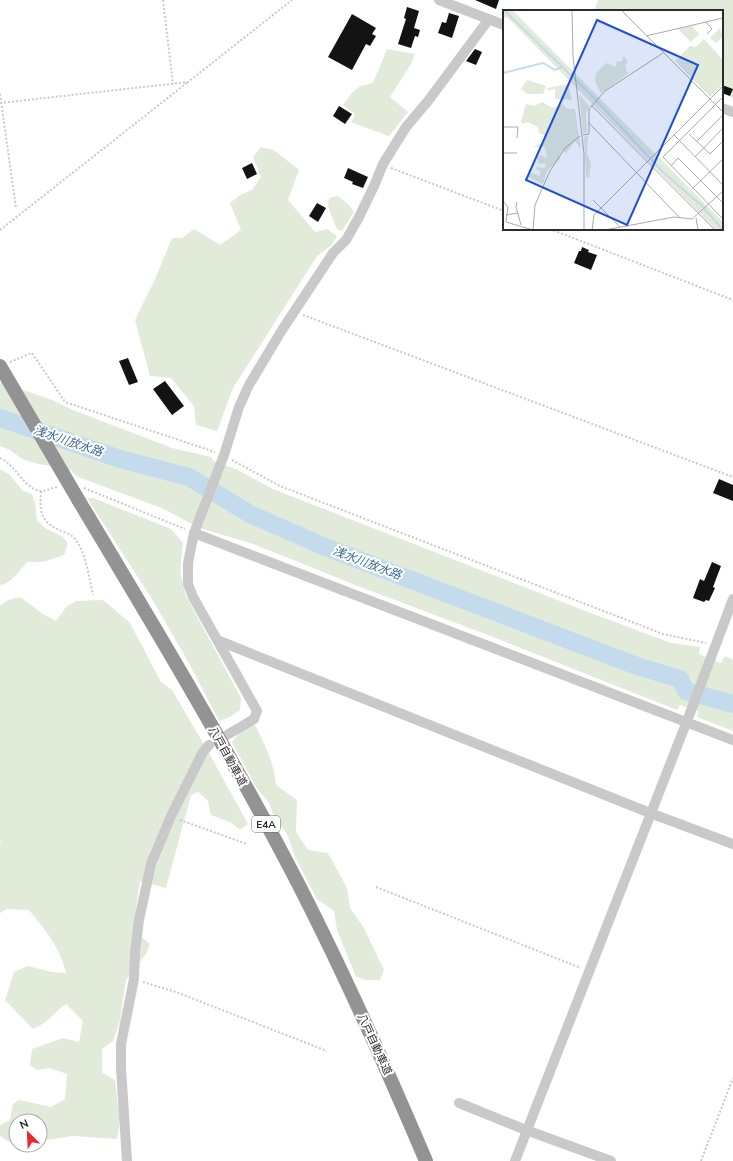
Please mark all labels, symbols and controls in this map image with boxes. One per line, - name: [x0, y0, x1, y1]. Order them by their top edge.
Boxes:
- inset map: [503, 10, 723, 230]
- water label: 浅水川放水路: [32, 422, 106, 460]
- water label: 浅水川放水路: [331, 543, 404, 583]
- street label: 八戸自動車道: [206, 724, 250, 788]
- road number: E4A: [252, 816, 280, 832]
- street label: 八戸自動車道: [355, 1011, 395, 1077]
- north arrow: [8, 1113, 48, 1153]
- text: N: [17, 1116, 31, 1132]

